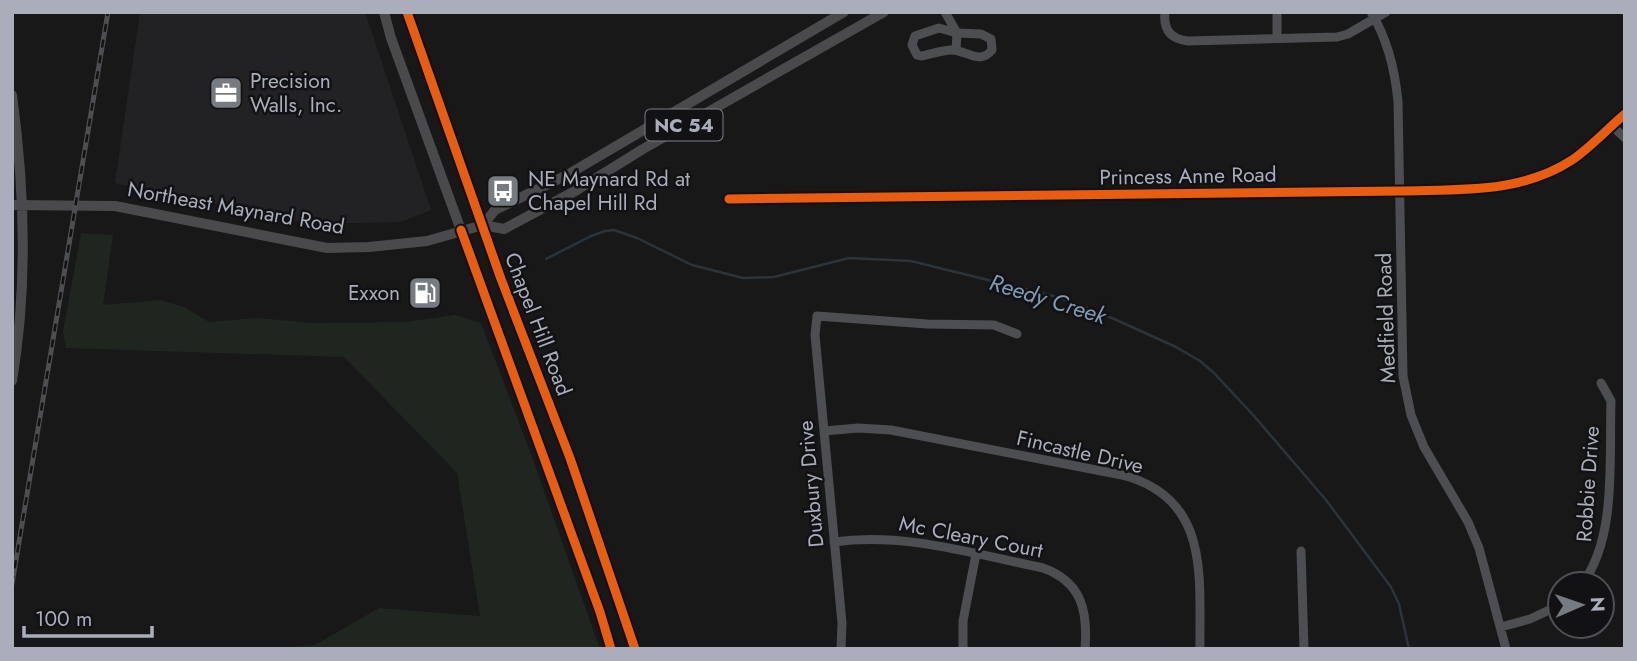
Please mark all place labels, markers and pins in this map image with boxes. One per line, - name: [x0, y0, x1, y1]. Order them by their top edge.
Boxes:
- place label: Precision Walls, Inc.: [250, 66, 342, 120]
- office icon: Precision Walls, Inc.: [207, 74, 245, 112]
- place label: NE Maynard Rd at Chapel Hill Rd: [528, 164, 690, 218]
- bus stop icon: NE Maynard Rd at Chapel Hill Rd: [484, 172, 522, 210]
- fuel station icon: Exxon: [406, 274, 444, 312]
- place label: Exxon: [348, 278, 400, 308]

